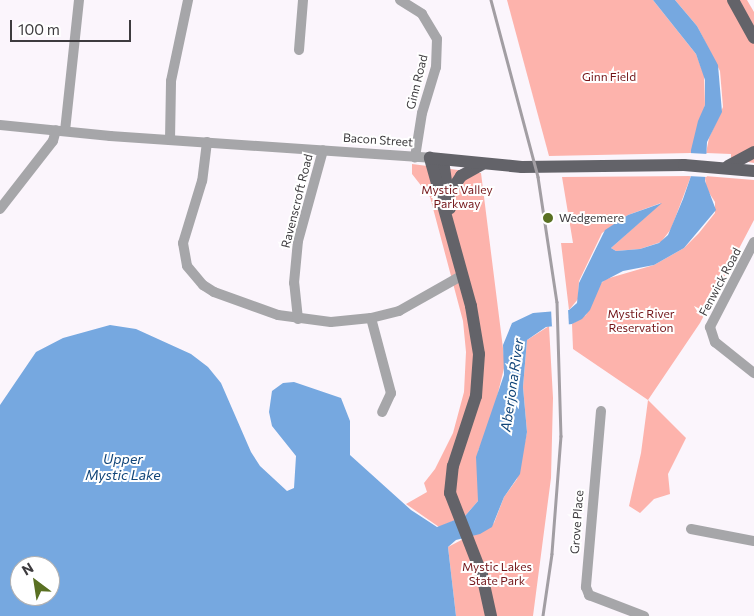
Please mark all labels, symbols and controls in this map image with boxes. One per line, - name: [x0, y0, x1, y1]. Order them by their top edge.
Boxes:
- scale bar: [12, 10, 134, 42]
- text: 100 m: [18, 20, 60, 38]
- street label: Ginn Road: [403, 53, 431, 111]
- park label: Ginn Field: [582, 70, 636, 84]
- street label: Bacon Street: [342, 130, 414, 150]
- street label: Ravenscroft Road: [278, 153, 316, 249]
- park label: Mystic Valley Parkway: [421, 183, 493, 211]
- marker: Wedgemere: [541, 211, 555, 225]
- place label: Wedgemere: [559, 211, 624, 225]
- street label: Fenwick Road: [696, 245, 744, 319]
- park label: Mystic River Reservation: [607, 307, 675, 335]
- water label: Aberjona River: [497, 337, 527, 433]
- water label: Upper Mystic Lake: [85, 451, 161, 484]
- street label: Grove Place: [568, 490, 586, 554]
- north arrow: [10, 556, 60, 606]
- text: N: [19, 559, 36, 579]
- park label: Mystic Lakes State Park: [462, 560, 532, 588]

